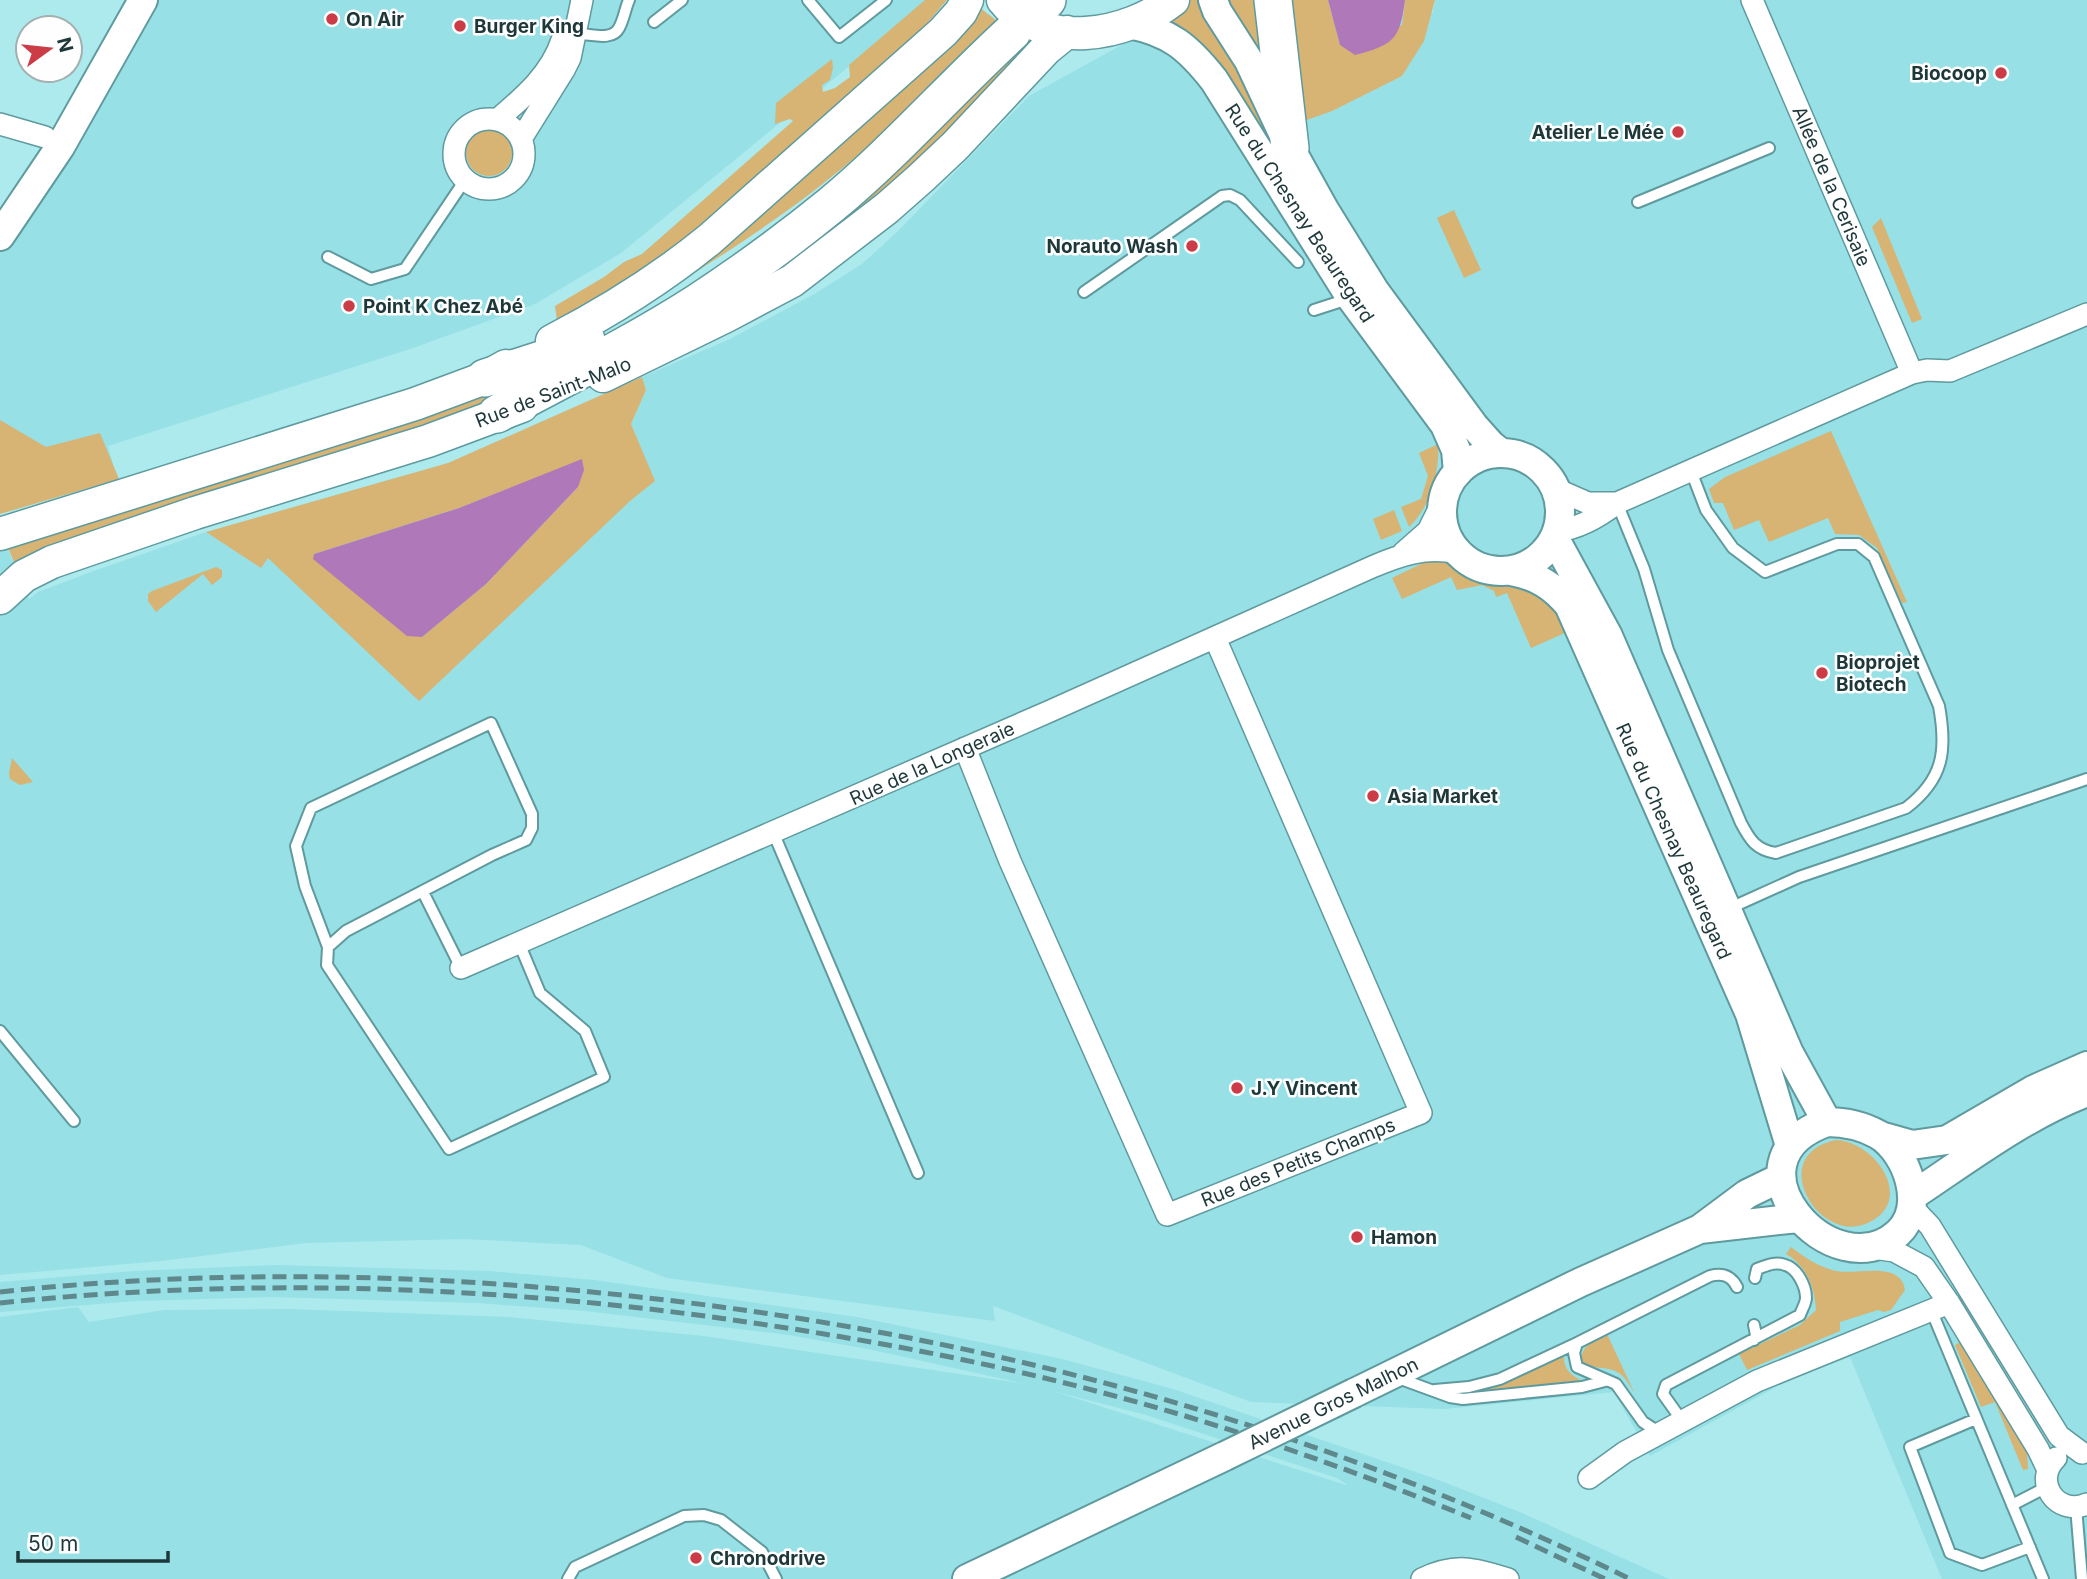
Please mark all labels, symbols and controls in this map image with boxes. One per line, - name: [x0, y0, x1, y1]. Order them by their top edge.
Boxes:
- place label: On Air: [346, 8, 404, 31]
- marker: On Air: [324, 11, 340, 27]
- north arrow: [14, 14, 84, 84]
- place label: Burger King: [474, 15, 584, 38]
- marker: Burger King: [452, 18, 468, 34]
- text: N: [52, 35, 78, 55]
- place label: Biocoop: [1911, 62, 1987, 85]
- marker: Biocoop: [1993, 65, 2009, 81]
- street label: Rue du Chesnay Beauregard: [1220, 100, 1379, 327]
- street label: Allée de la Cerisaie: [1787, 103, 1876, 270]
- place label: Atelier Le Mée: [1531, 121, 1664, 144]
- marker: Atelier Le Mée: [1670, 124, 1686, 140]
- place label: Norauto Wash: [1046, 235, 1178, 258]
- marker: Norauto Wash: [1184, 238, 1200, 254]
- place label: Point K Chez Abé: [363, 295, 523, 318]
- marker: Point K Chez Abé: [341, 298, 357, 314]
- street label: Rue de Saint-Malo: [472, 352, 634, 433]
- place label: Bioprojet Biotech: [1836, 651, 1920, 696]
- marker: Bioprojet Biotech: [1814, 665, 1830, 681]
- street label: Rue de la Longeraie: [846, 717, 1018, 810]
- street label: Rue du Chesnay Beauregard: [1611, 719, 1736, 963]
- place label: Asia Market: [1387, 785, 1498, 808]
- marker: Asia Market: [1365, 788, 1381, 804]
- place label: J.Y Vincent: [1251, 1077, 1357, 1100]
- marker: J.Y Vincent: [1229, 1080, 1245, 1096]
- street label: Rue des Petits Champs: [1198, 1113, 1399, 1212]
- place label: Hamon: [1371, 1226, 1437, 1249]
- marker: Hamon: [1349, 1229, 1365, 1245]
- street label: Avenue Gros Malhon: [1245, 1352, 1422, 1455]
- scale bar: [18, 1520, 168, 1564]
- text: 50 m: [28, 1531, 78, 1556]
- place label: Chronodrive: [710, 1547, 826, 1570]
- marker: Chronodrive: [688, 1550, 704, 1566]

